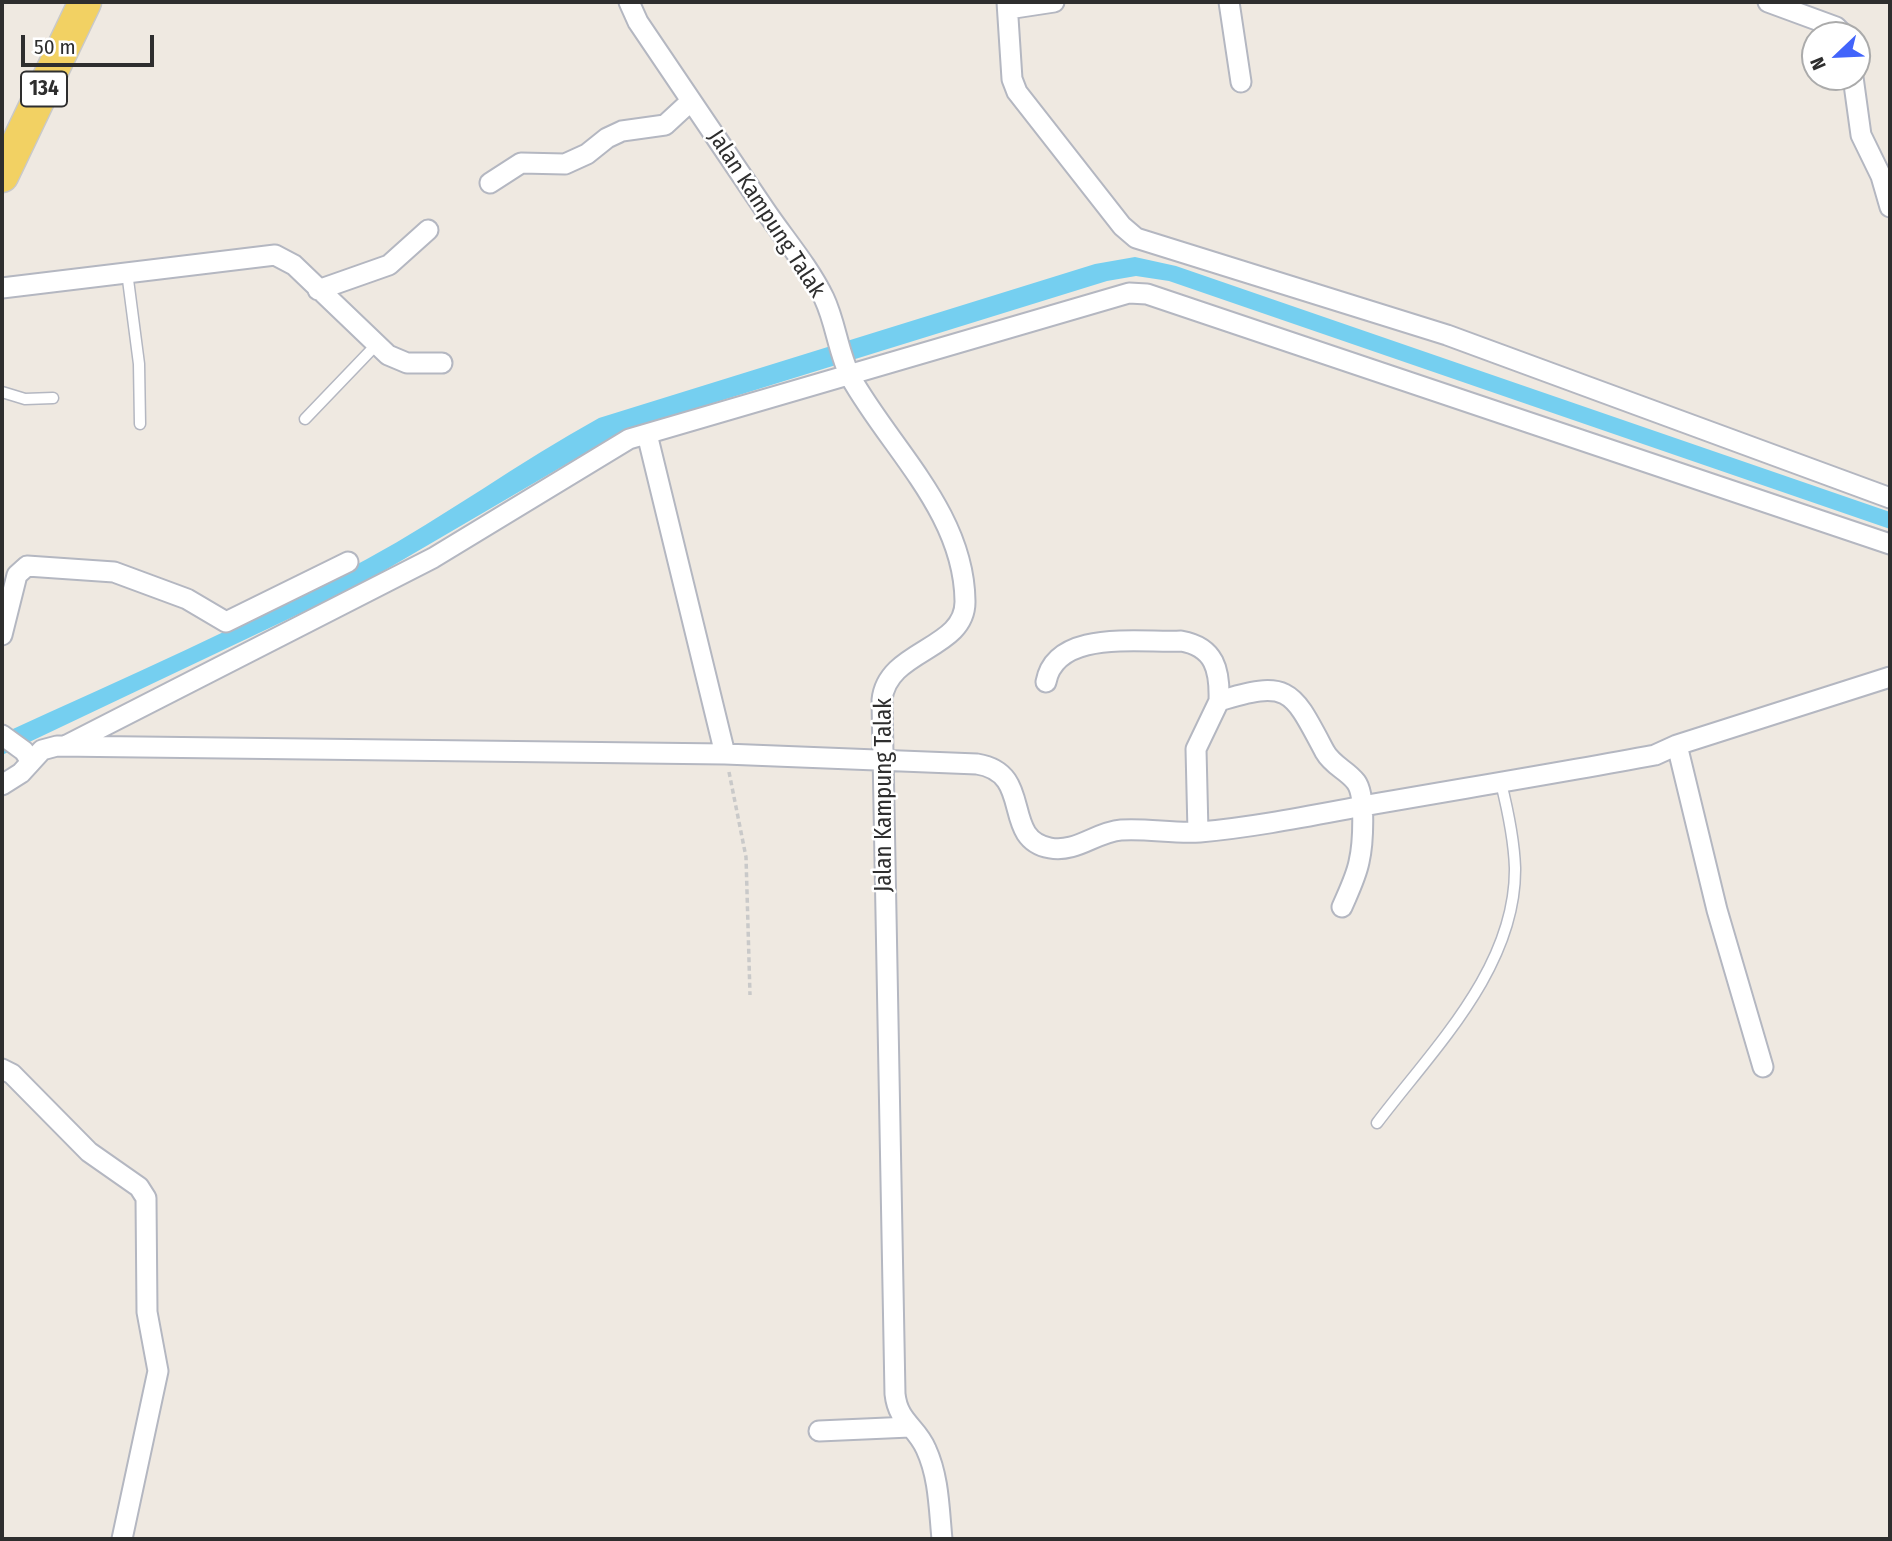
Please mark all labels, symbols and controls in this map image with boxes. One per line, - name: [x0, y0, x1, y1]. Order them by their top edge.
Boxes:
- scale bar: [24, 21, 158, 65]
- north arrow: [1801, 21, 1871, 91]
- text: 50 m: [34, 34, 76, 60]
- text: N: [1805, 54, 1831, 73]
- road number: 134: [21, 72, 67, 106]
- street label: Jalan Kampung Talak: [702, 125, 830, 303]
- street label: Jalan Kampung Talak: [871, 698, 899, 892]

